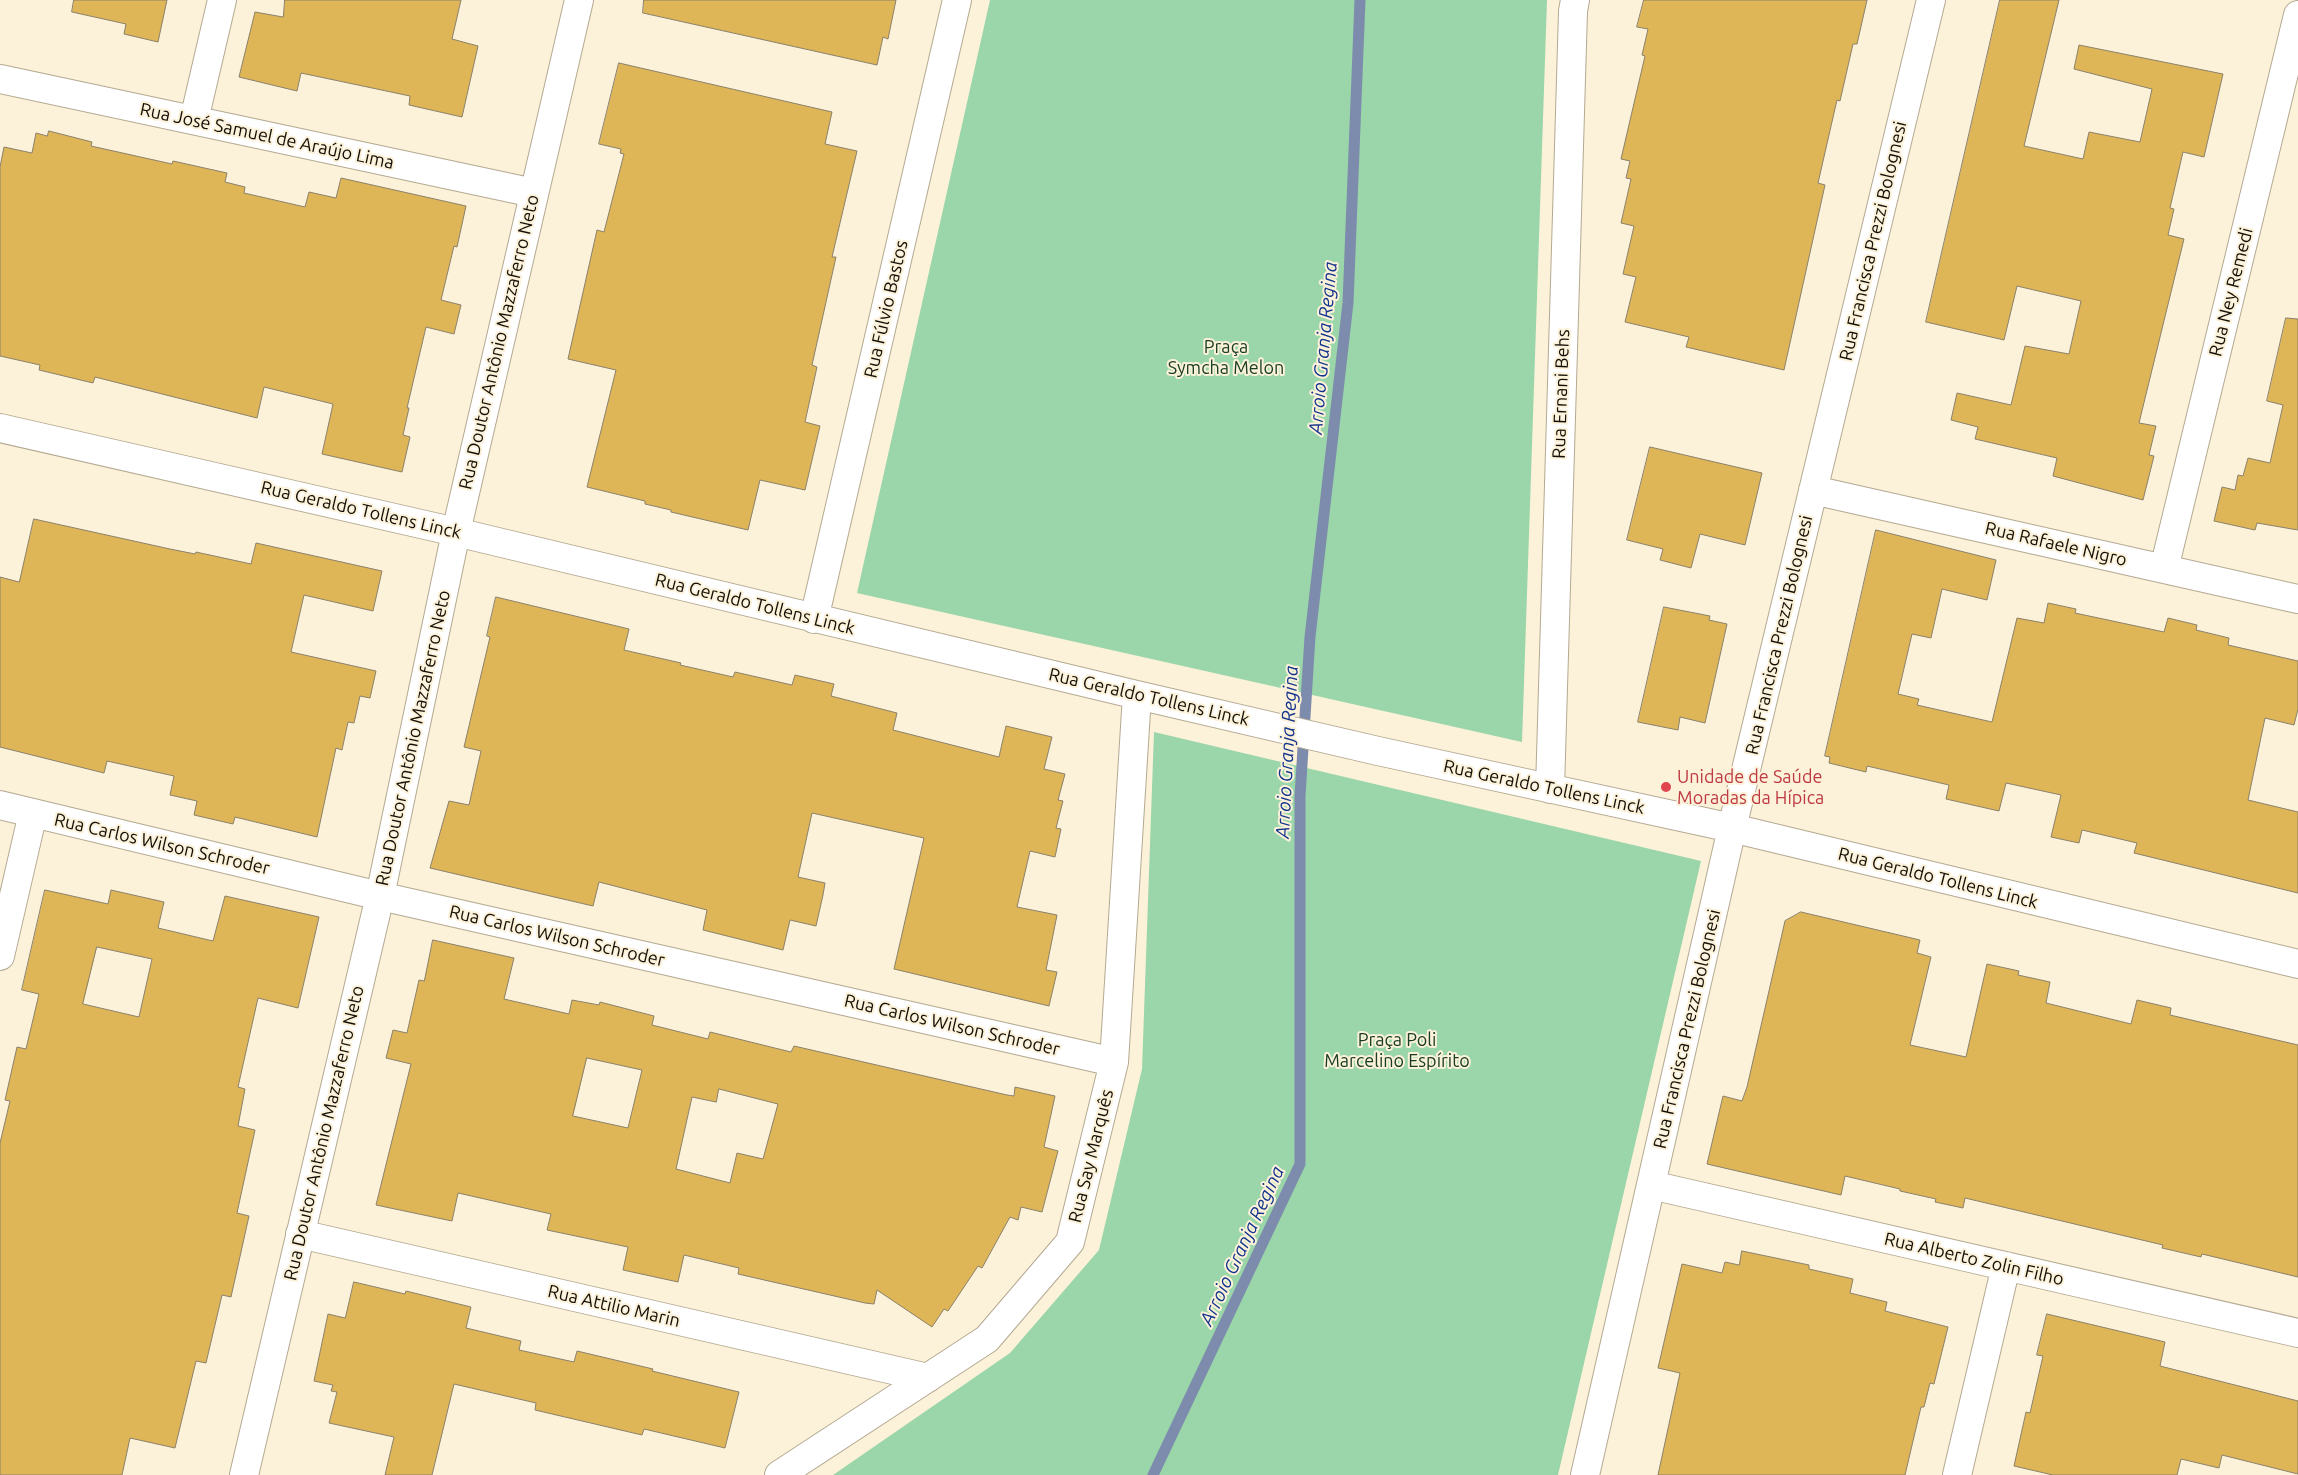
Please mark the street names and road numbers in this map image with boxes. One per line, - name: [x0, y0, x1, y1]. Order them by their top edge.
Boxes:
- street label: Rua José Samuel de Araújo Lima: [138, 98, 396, 174]
- street label: Rua Francisca Prezzi Bolognesi: [1835, 119, 1911, 363]
- street label: Rua Doutor Antônio Mazzaferro Neto: [455, 193, 543, 491]
- street label: Rua Ney Remedi: [2205, 225, 2257, 359]
- street label: Rua Fúlvio Bastos: [860, 238, 912, 380]
- street label: Rua Ernani Behs: [1548, 329, 1574, 459]
- street label: Rua Geraldo Tollens Linck: [259, 476, 463, 544]
- street label: Rua Francisca Prezzi Bolognesi: [1741, 513, 1817, 757]
- street label: Rua Rafaele Nigro: [1983, 517, 2129, 571]
- street label: Rua Geraldo Tollens Linck: [653, 569, 857, 639]
- street label: Rua Doutor Antônio Mazzaferro Neto: [371, 588, 455, 888]
- street label: Rua Geraldo Tollens Linck: [1047, 663, 1251, 731]
- street label: Rua Geraldo Tollens Linck: [1441, 755, 1647, 819]
- street label: Rua Carlos Wilson Schroder: [52, 809, 272, 879]
- street label: Rua Geraldo Tollens Linck: [1836, 843, 2040, 913]
- street label: Rua Carlos Wilson Schroder: [447, 901, 667, 971]
- street label: Rua Francisca Prezzi Bolognesi: [1649, 907, 1725, 1151]
- street label: Rua Doutor Antônio Mazzaferro Neto: [280, 984, 368, 1282]
- street label: Rua Carlos Wilson Schroder: [842, 990, 1062, 1060]
- street label: Rua Say Marquês: [1064, 1087, 1118, 1225]
- street label: Rua Alberto Zolin Filho: [1882, 1228, 2066, 1290]
- street label: Rua Attilio Marin: [546, 1280, 682, 1332]

